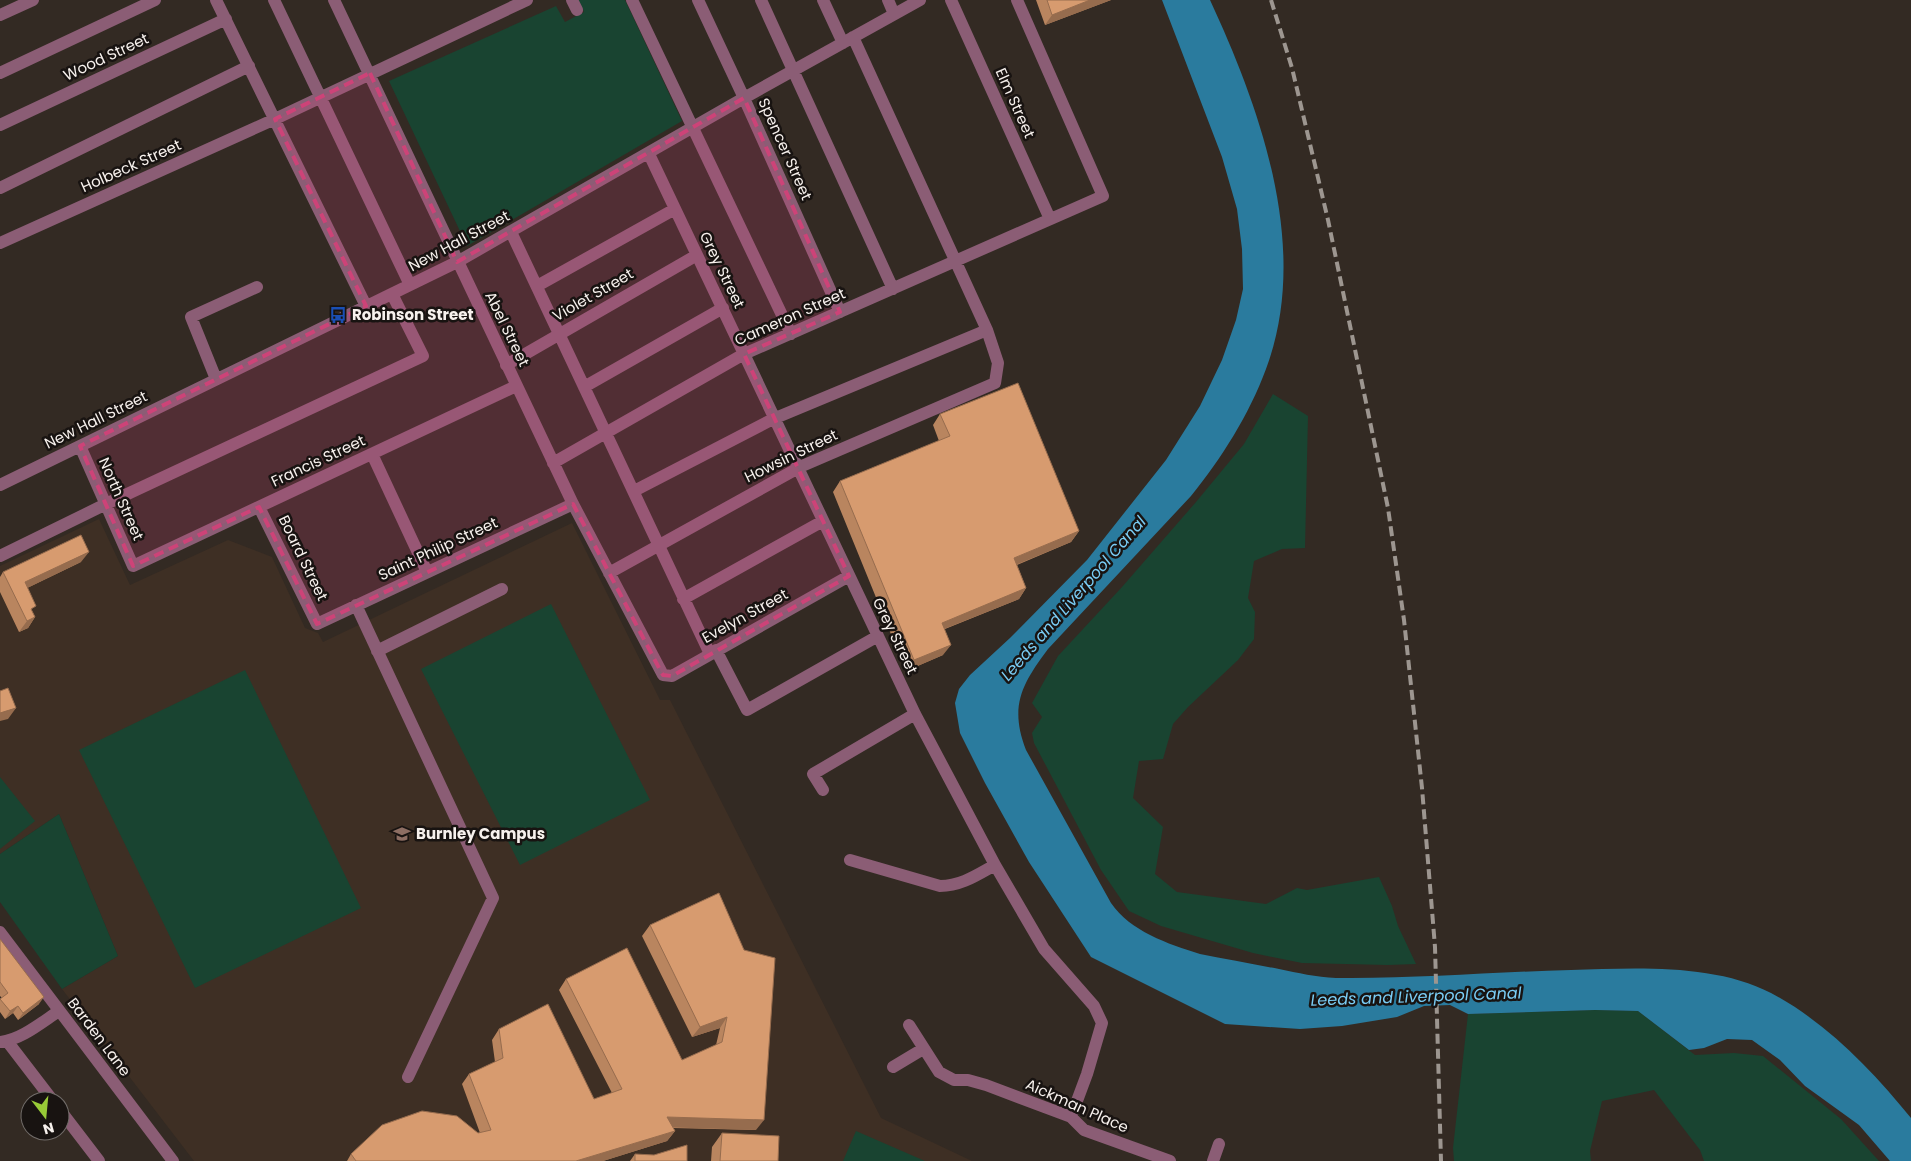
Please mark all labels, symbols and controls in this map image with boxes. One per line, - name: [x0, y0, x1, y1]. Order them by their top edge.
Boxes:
- street label: Wood Street: [60, 28, 152, 85]
- street label: Elm Street: [991, 64, 1040, 141]
- street label: Spencer Street: [754, 94, 817, 203]
- street label: Holbeck Street: [77, 134, 184, 197]
- street label: New Hall Street: [404, 205, 513, 276]
- street label: Grey Street: [695, 228, 750, 312]
- street label: Violet Street: [549, 263, 637, 326]
- street label: Cameron Street: [731, 283, 849, 350]
- street label: Abel Street: [480, 288, 535, 370]
- place label: Robinson Street: [352, 304, 474, 325]
- bus stop icon: Robinson Street: [328, 305, 348, 325]
- street label: New Hall Street: [41, 386, 151, 454]
- street label: Howsin Street: [741, 424, 841, 487]
- street label: Francis Street: [267, 430, 368, 492]
- street label: North Street: [94, 454, 149, 544]
- water label: Leeds and Liverpool Canal: [995, 511, 1151, 686]
- street label: Board Street: [274, 512, 333, 604]
- street label: Saint Philip Street: [375, 512, 501, 585]
- street label: Evelyn Street: [698, 583, 791, 648]
- street label: Grey Street: [868, 594, 923, 678]
- place label: Burnley Campus: [416, 823, 545, 844]
- school or university icon: Burnley Campus: [392, 824, 412, 844]
- water label: Leeds and Liverpool Canal: [1310, 981, 1522, 1012]
- street label: Barden Lane: [63, 993, 136, 1080]
- street label: Aickman Place: [1022, 1073, 1132, 1138]
- north arrow: [20, 1091, 70, 1141]
- text: N: [41, 1117, 56, 1140]

